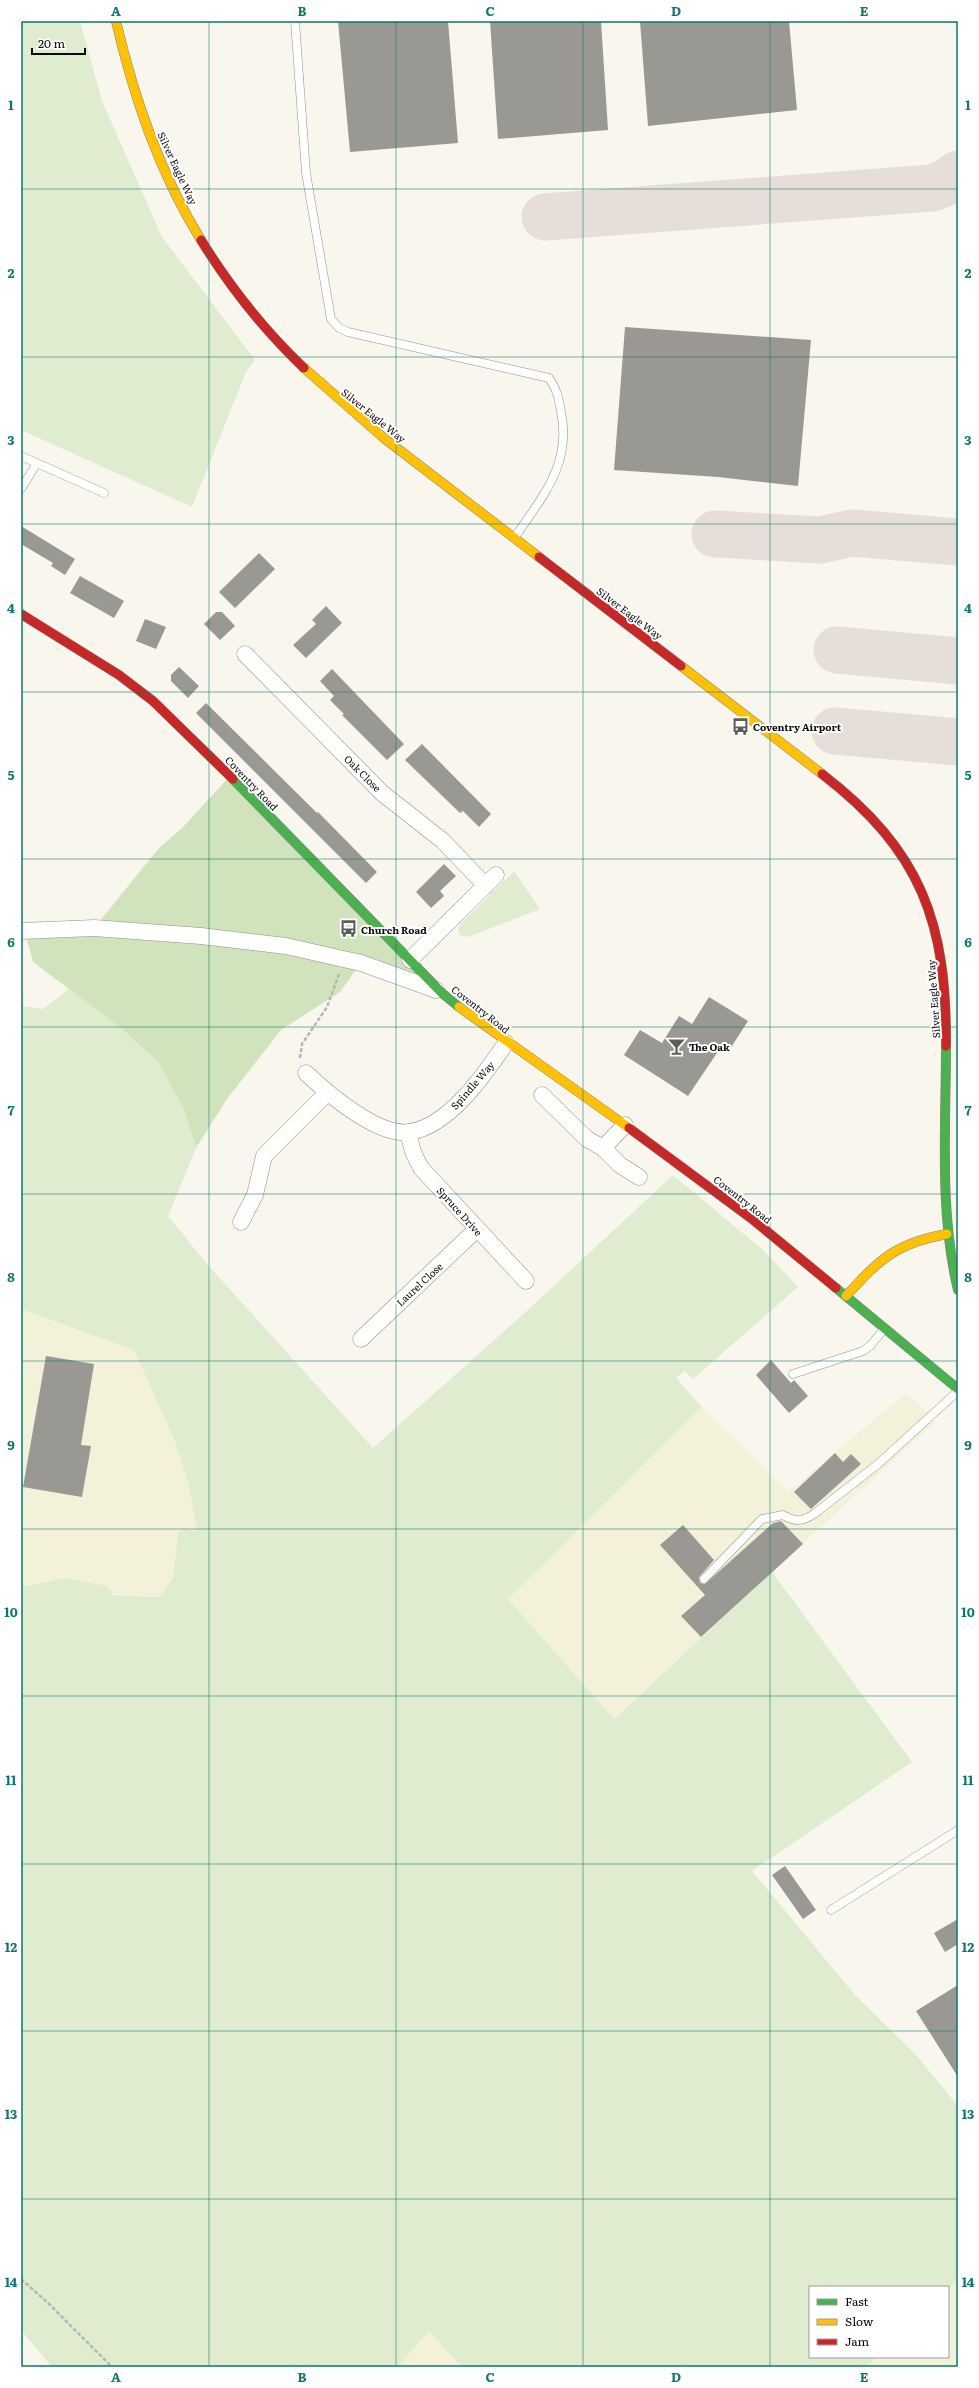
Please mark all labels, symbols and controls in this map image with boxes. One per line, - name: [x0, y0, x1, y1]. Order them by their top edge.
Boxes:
- text: A: [111, 1, 121, 20]
- text: B: [298, 1, 307, 20]
- text: C: [485, 1, 495, 20]
- text: D: [671, 1, 681, 20]
- text: E: [860, 1, 869, 20]
- scale bar: [32, 30, 85, 56]
- text: 20 m: [38, 34, 65, 52]
- text: 1: [8, 95, 14, 114]
- text: 1: [965, 95, 971, 114]
- street label: Silver Eagle Way: [155, 129, 202, 207]
- text: 2: [8, 263, 15, 282]
- text: 2: [965, 263, 972, 282]
- street label: Silver Eagle Way: [339, 384, 410, 446]
- text: 3: [7, 430, 15, 449]
- text: 3: [964, 430, 972, 449]
- street label: Silver Eagle Way: [594, 583, 666, 643]
- text: 4: [7, 598, 15, 617]
- text: 4: [964, 598, 972, 617]
- bus stop icon: Coventry Airport: [730, 716, 750, 736]
- place label: Coventry Airport: [753, 719, 842, 734]
- street label: Oak Close: [341, 751, 385, 795]
- street label: Coventry Road: [222, 752, 282, 814]
- text: 5: [7, 765, 15, 784]
- text: 5: [964, 765, 972, 784]
- bus stop icon: Church Road: [338, 919, 358, 939]
- place label: Church Road: [361, 922, 427, 937]
- text: 6: [7, 932, 15, 951]
- text: 6: [964, 932, 972, 951]
- street label: Silver Eagle Way: [923, 959, 943, 1039]
- street label: Coventry Road: [449, 981, 513, 1037]
- bar icon: The Oak: [666, 1036, 686, 1056]
- place label: The Oak: [689, 1039, 730, 1054]
- street label: Spindle Way: [447, 1057, 497, 1113]
- text: 7: [7, 1100, 15, 1119]
- text: 7: [964, 1100, 972, 1119]
- street label: Coventry Road: [711, 1171, 775, 1227]
- street label: Spruce Drive: [434, 1183, 486, 1239]
- street label: Laurel Close: [393, 1259, 445, 1309]
- text: 8: [7, 1267, 15, 1286]
- text: 8: [964, 1267, 972, 1286]
- text: 9: [7, 1435, 15, 1454]
- text: 9: [964, 1435, 972, 1454]
- text: 10: [4, 1602, 18, 1621]
- text: 10: [961, 1602, 975, 1621]
- text: 11: [6, 1770, 17, 1789]
- text: 11: [963, 1770, 974, 1789]
- text: 12: [5, 1937, 17, 1956]
- text: 12: [962, 1937, 974, 1956]
- text: 13: [5, 2104, 17, 2123]
- text: 13: [962, 2104, 974, 2123]
- text: 14: [5, 2272, 18, 2291]
- text: 14: [962, 2272, 975, 2291]
- legend: [809, 2286, 949, 2358]
- text: Fast: [845, 2292, 869, 2310]
- text: Slow: [845, 2312, 874, 2330]
- text: Jam: [845, 2332, 870, 2350]
- text: A: [111, 2367, 121, 2386]
- text: B: [298, 2367, 307, 2386]
- text: C: [485, 2367, 495, 2386]
- text: D: [671, 2367, 681, 2386]
- text: E: [860, 2367, 869, 2386]

